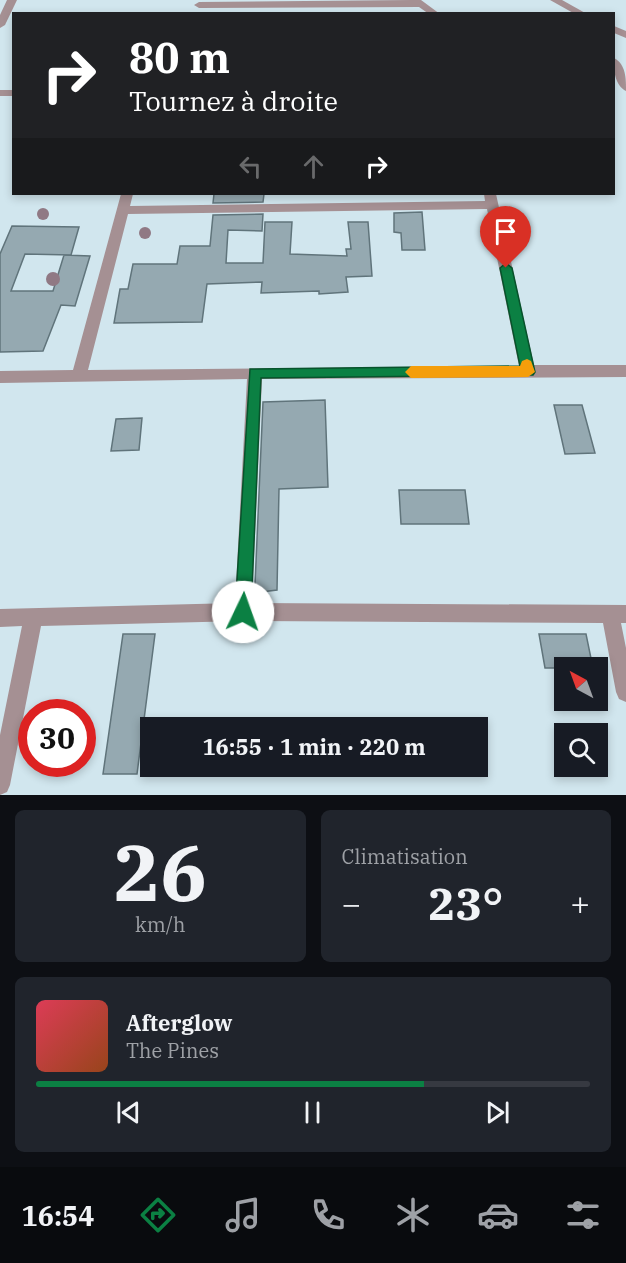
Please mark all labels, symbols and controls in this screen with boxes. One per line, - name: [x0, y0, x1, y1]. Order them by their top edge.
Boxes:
- text: 80 m: [129, 30, 230, 85]
- icon: right: [30, 36, 108, 114]
- text: Tournez à droite: [129, 83, 338, 118]
- icon: left: [234, 150, 267, 183]
- icon: ahead: [297, 150, 330, 183]
- icon: right: [360, 150, 393, 183]
- pin: [480, 206, 531, 268]
- icon: arrive: [489, 215, 522, 248]
- position arrow: [211, 580, 275, 644]
- north arrow: [554, 657, 608, 711]
- map controls: [554, 657, 608, 777]
- speed limit sign: 30: [18, 699, 96, 777]
- button: search: [554, 723, 608, 777]
- text: 16:55 · 1 min · 220 m: [202, 732, 426, 761]
- text: 26: [113, 821, 207, 922]
- text: Climatisation: [342, 843, 468, 870]
- text: 23°: [428, 874, 503, 932]
- text: −: [342, 882, 361, 925]
- text: +: [570, 882, 590, 925]
- text: km/h: [135, 911, 186, 938]
- text: Afterglow: [126, 1008, 233, 1037]
- text: The Pines: [126, 1037, 219, 1064]
- icon: previous: [112, 1096, 145, 1129]
- icon: pause: [296, 1096, 329, 1129]
- icon: next: [481, 1096, 514, 1129]
- icon: directions: [137, 1194, 179, 1236]
- icon: music: [222, 1194, 264, 1236]
- icon: phone: [307, 1194, 349, 1236]
- icon: climate: [392, 1194, 434, 1236]
- icon: car: [477, 1194, 519, 1236]
- icon: filters: [562, 1194, 604, 1236]
- text: 16:54: [22, 1198, 94, 1233]

